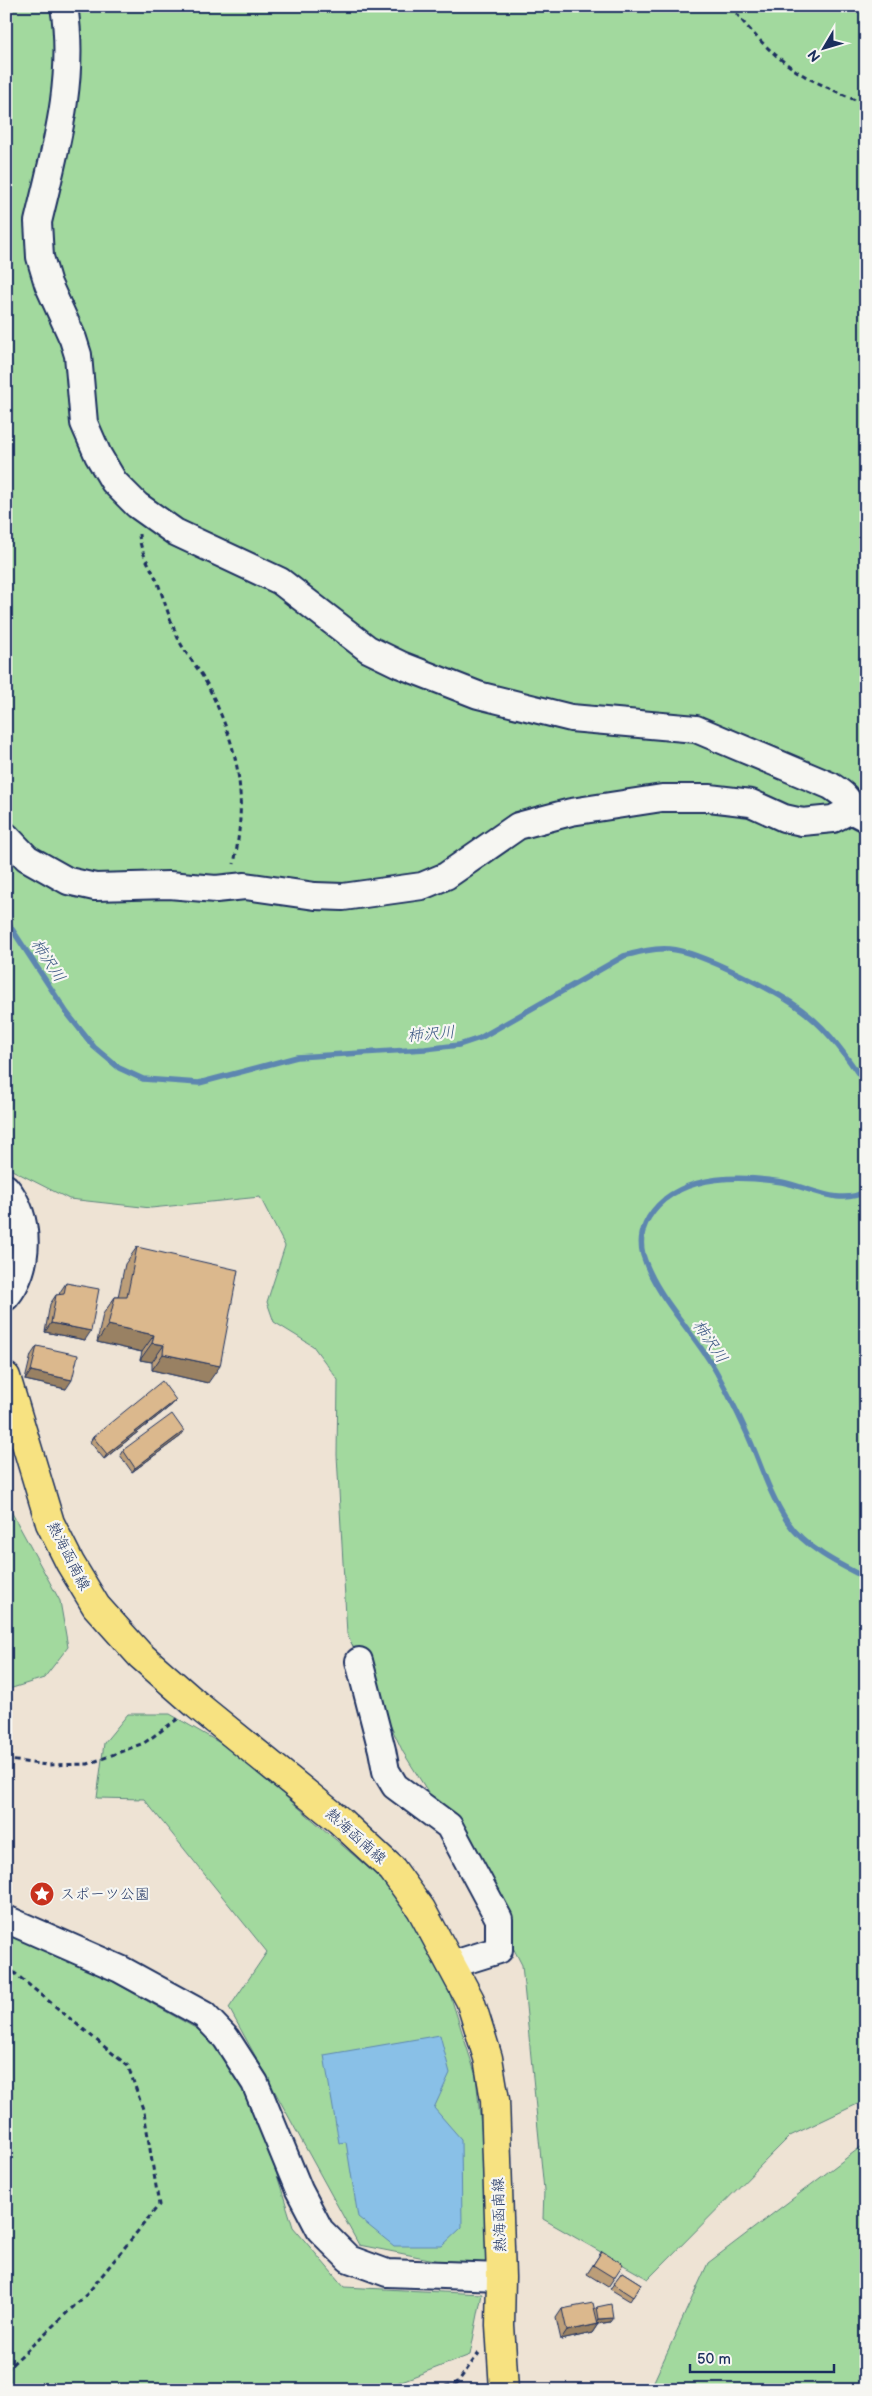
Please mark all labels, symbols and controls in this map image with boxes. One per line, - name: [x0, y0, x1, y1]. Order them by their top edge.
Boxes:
- north arrow: [800, 22, 850, 72]
- text: N: [804, 46, 824, 65]
- water label: 柿沢川: [27, 936, 69, 986]
- water label: 柿沢川: [406, 1023, 456, 1046]
- water label: 柿沢川: [688, 1317, 731, 1367]
- street label: 熱海函南線: [43, 1518, 94, 1594]
- street label: 熱海函南線: [321, 1804, 390, 1869]
- place icon: スポーツ公園: [29, 1881, 55, 1907]
- place label: スポーツ公園: [60, 1885, 150, 1904]
- street label: 熱海函南線: [489, 2177, 510, 2253]
- scale bar: [690, 2341, 833, 2373]
- text: 50 m: [697, 2350, 731, 2369]

